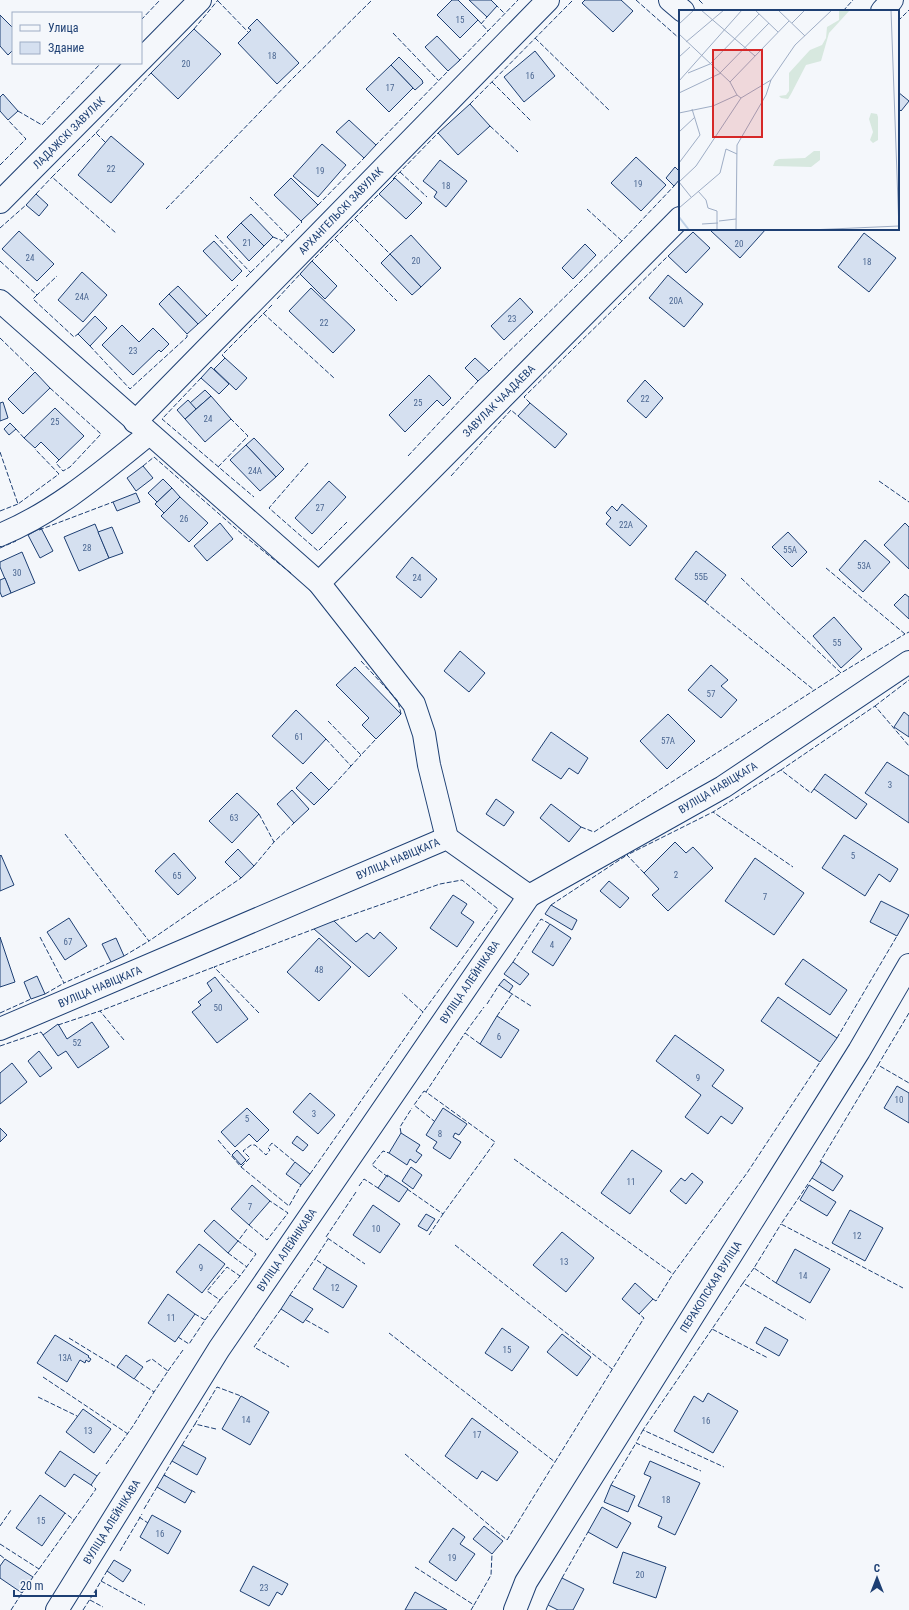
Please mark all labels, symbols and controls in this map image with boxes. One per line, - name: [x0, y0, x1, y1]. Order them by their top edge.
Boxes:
- inset map: [679, 10, 899, 230]
- legend: [12, 12, 142, 64]
- house number: 15: [456, 15, 465, 25]
- text: Улица: [48, 21, 79, 35]
- text: Здание: [48, 41, 85, 55]
- house number: 18: [268, 51, 276, 61]
- house number: 20: [182, 59, 190, 69]
- house number: 16: [526, 71, 534, 81]
- house number: 17: [386, 83, 395, 93]
- street label: ЛАДАЖСКІ ЗАВУЛАК: [30, 94, 108, 172]
- house number: 22: [107, 164, 116, 174]
- street label: АРХАНГЕЛЬСКІ ЗАВУЛАК: [296, 164, 387, 257]
- house number: 19: [316, 166, 324, 176]
- house number: 19: [634, 179, 642, 189]
- house number: 18: [442, 181, 450, 191]
- house number: 21: [243, 238, 251, 248]
- house number: 20: [735, 239, 743, 249]
- house number: 24: [26, 253, 35, 263]
- house number: 20: [412, 256, 420, 266]
- house number: 18: [863, 257, 871, 267]
- house number: 24А: [75, 292, 89, 302]
- house number: 20А: [669, 296, 683, 306]
- house number: 23: [508, 314, 516, 324]
- house number: 22: [320, 318, 329, 328]
- house number: 23: [129, 346, 137, 356]
- street label: ЗАВУЛАК ЧААДАЕВА: [460, 362, 538, 440]
- house number: 22: [641, 394, 650, 404]
- house number: 25: [414, 398, 423, 408]
- house number: 24: [204, 414, 213, 424]
- house number: 25: [51, 417, 60, 427]
- house number: 24А: [248, 466, 262, 476]
- house number: 27: [316, 503, 325, 513]
- house number: 26: [180, 514, 188, 524]
- house number: 22А: [619, 520, 633, 530]
- house number: 28: [83, 543, 91, 553]
- house number: 55А: [783, 545, 797, 555]
- house number: 53А: [857, 561, 871, 571]
- house number: 30: [13, 568, 21, 578]
- house number: 55Б: [694, 572, 708, 582]
- house number: 24: [413, 573, 422, 583]
- house number: 55: [833, 638, 842, 648]
- house number: 57: [707, 689, 716, 699]
- house number: 61: [295, 732, 303, 742]
- house number: 57А: [661, 736, 675, 746]
- street label: ВУЛІЦА НАВІЦКАГА: [676, 759, 760, 817]
- house number: 3: [888, 780, 892, 790]
- house number: 63: [230, 813, 238, 823]
- street label: ВУЛІЦА НАВІЦКАГА: [354, 835, 442, 882]
- house number: 5: [851, 851, 856, 861]
- house number: 2: [674, 870, 679, 880]
- house number: 65: [173, 871, 182, 881]
- house number: 7: [763, 892, 768, 902]
- house number: 67: [64, 937, 73, 947]
- street label: ВУЛІЦА АЛЕЙНІКАВА: [437, 938, 503, 1026]
- house number: 4: [550, 940, 555, 950]
- street label: ВУЛІЦА НАВІЦКАГА: [56, 963, 144, 1010]
- house number: 48: [315, 965, 323, 975]
- house number: 50: [214, 1003, 222, 1013]
- house number: 6: [497, 1032, 501, 1042]
- house number: 52: [73, 1038, 82, 1048]
- house number: 9: [696, 1073, 700, 1083]
- house number: 10: [895, 1095, 903, 1105]
- house number: 3: [312, 1109, 316, 1119]
- house number: 5: [245, 1114, 250, 1124]
- house number: 8: [438, 1129, 442, 1139]
- house number: 11: [627, 1177, 635, 1187]
- house number: 7: [248, 1202, 253, 1212]
- street label: ВУЛІЦА АЛЕЙНІКАВА: [254, 1206, 320, 1294]
- house number: 10: [372, 1224, 380, 1234]
- house number: 12: [853, 1231, 862, 1241]
- street label: ПЕРАКОПСКАЯ ВУЛІЦА: [678, 1238, 745, 1335]
- house number: 13: [560, 1257, 568, 1267]
- house number: 9: [199, 1263, 203, 1273]
- house number: 14: [799, 1271, 808, 1281]
- house number: 12: [331, 1283, 340, 1293]
- house number: 11: [167, 1313, 175, 1323]
- house number: 15: [503, 1345, 512, 1355]
- house number: 13А: [58, 1353, 72, 1363]
- house number: 14: [242, 1415, 251, 1425]
- house number: 16: [702, 1416, 710, 1426]
- house number: 13: [84, 1426, 92, 1436]
- house number: 17: [473, 1430, 482, 1440]
- street label: ВУЛІЦА АЛЕЙНІКАВА: [81, 1477, 144, 1567]
- house number: 18: [662, 1495, 670, 1505]
- house number: 15: [37, 1516, 46, 1526]
- house number: 16: [156, 1529, 164, 1539]
- house number: 19: [448, 1553, 456, 1563]
- north arrow: [857, 1558, 897, 1598]
- text: С: [874, 1562, 880, 1575]
- house number: 20: [636, 1570, 644, 1580]
- scale bar: [14, 1572, 96, 1598]
- text: 20 m: [20, 1579, 44, 1593]
- house number: 23: [260, 1583, 268, 1593]

